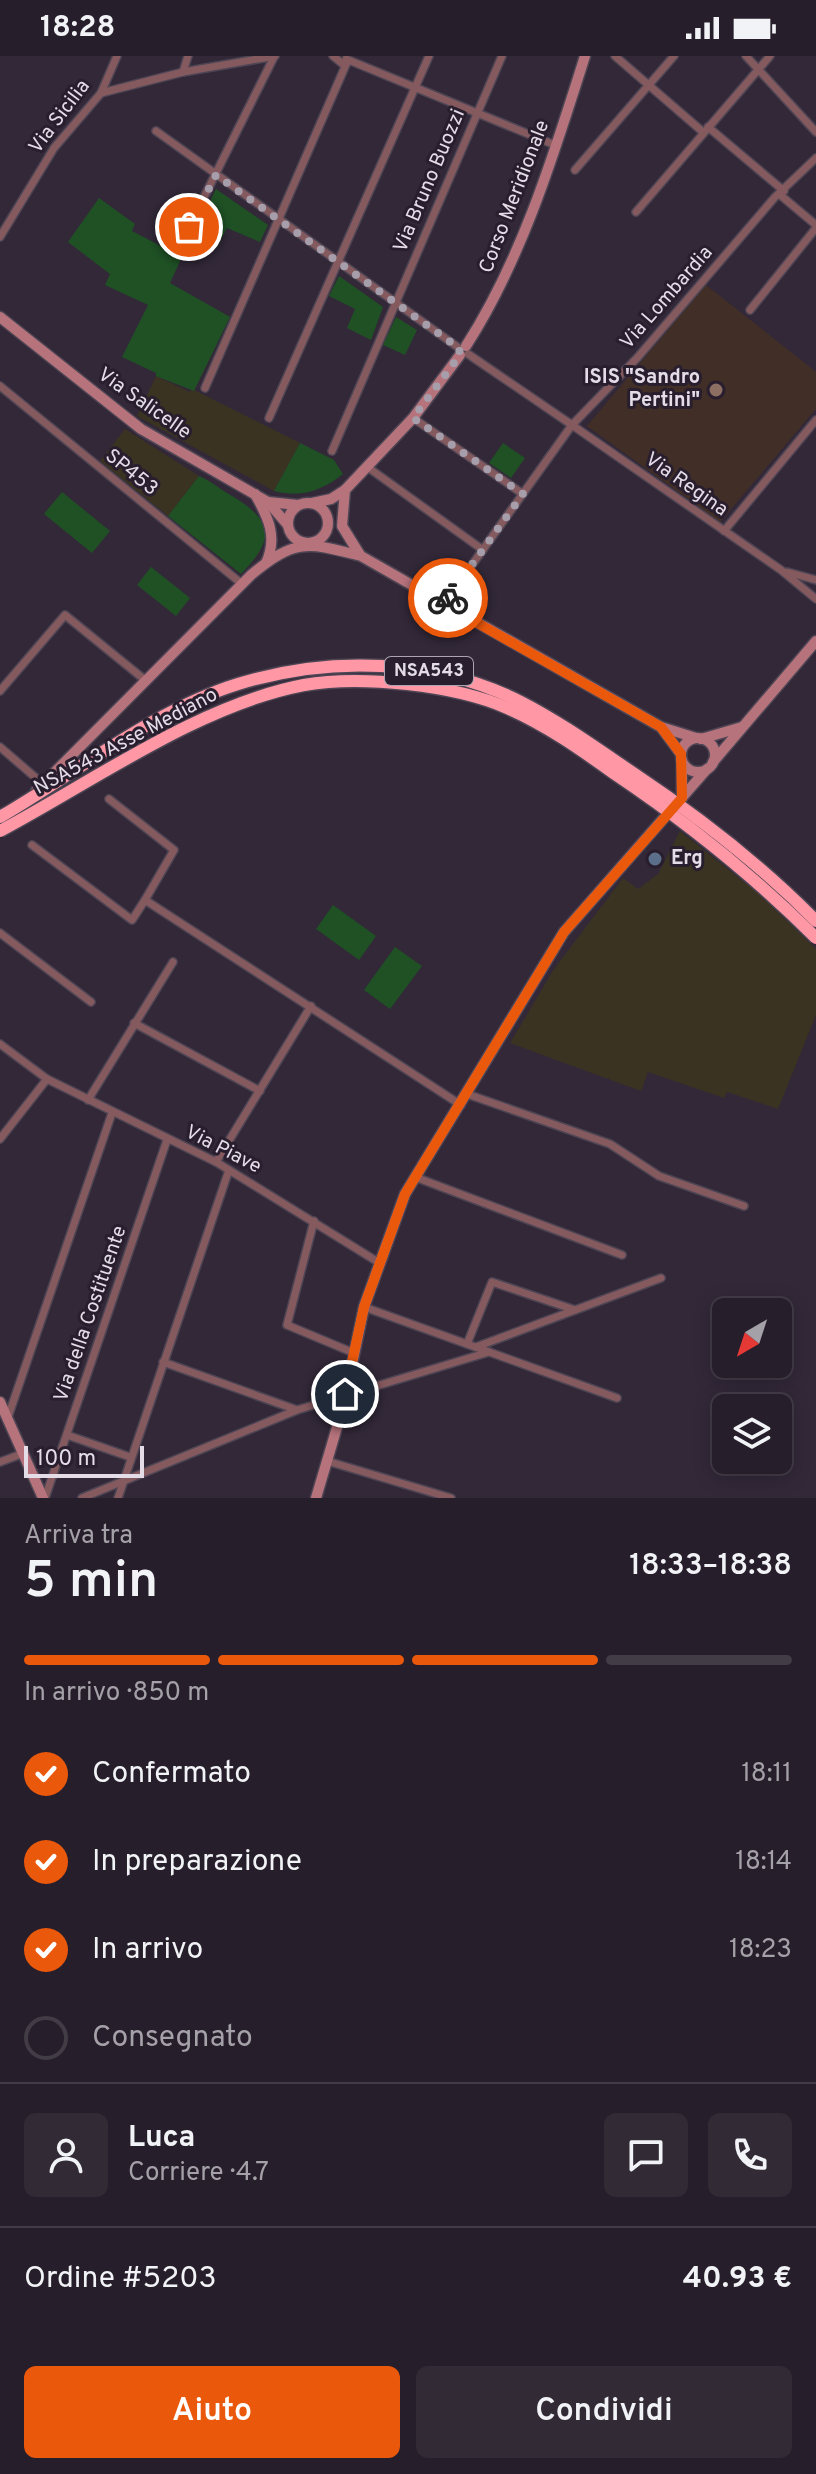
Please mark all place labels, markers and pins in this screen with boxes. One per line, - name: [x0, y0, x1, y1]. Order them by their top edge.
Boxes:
- pin: [155, 193, 223, 261]
- place label: ISIS "Sandro Pertini": [584, 365, 700, 414]
- marker: ISIS "Sandro Pertini": [707, 381, 725, 399]
- place label: Erg: [671, 846, 703, 872]
- marker: Erg: [646, 850, 664, 868]
- pin: [311, 1360, 379, 1428]

